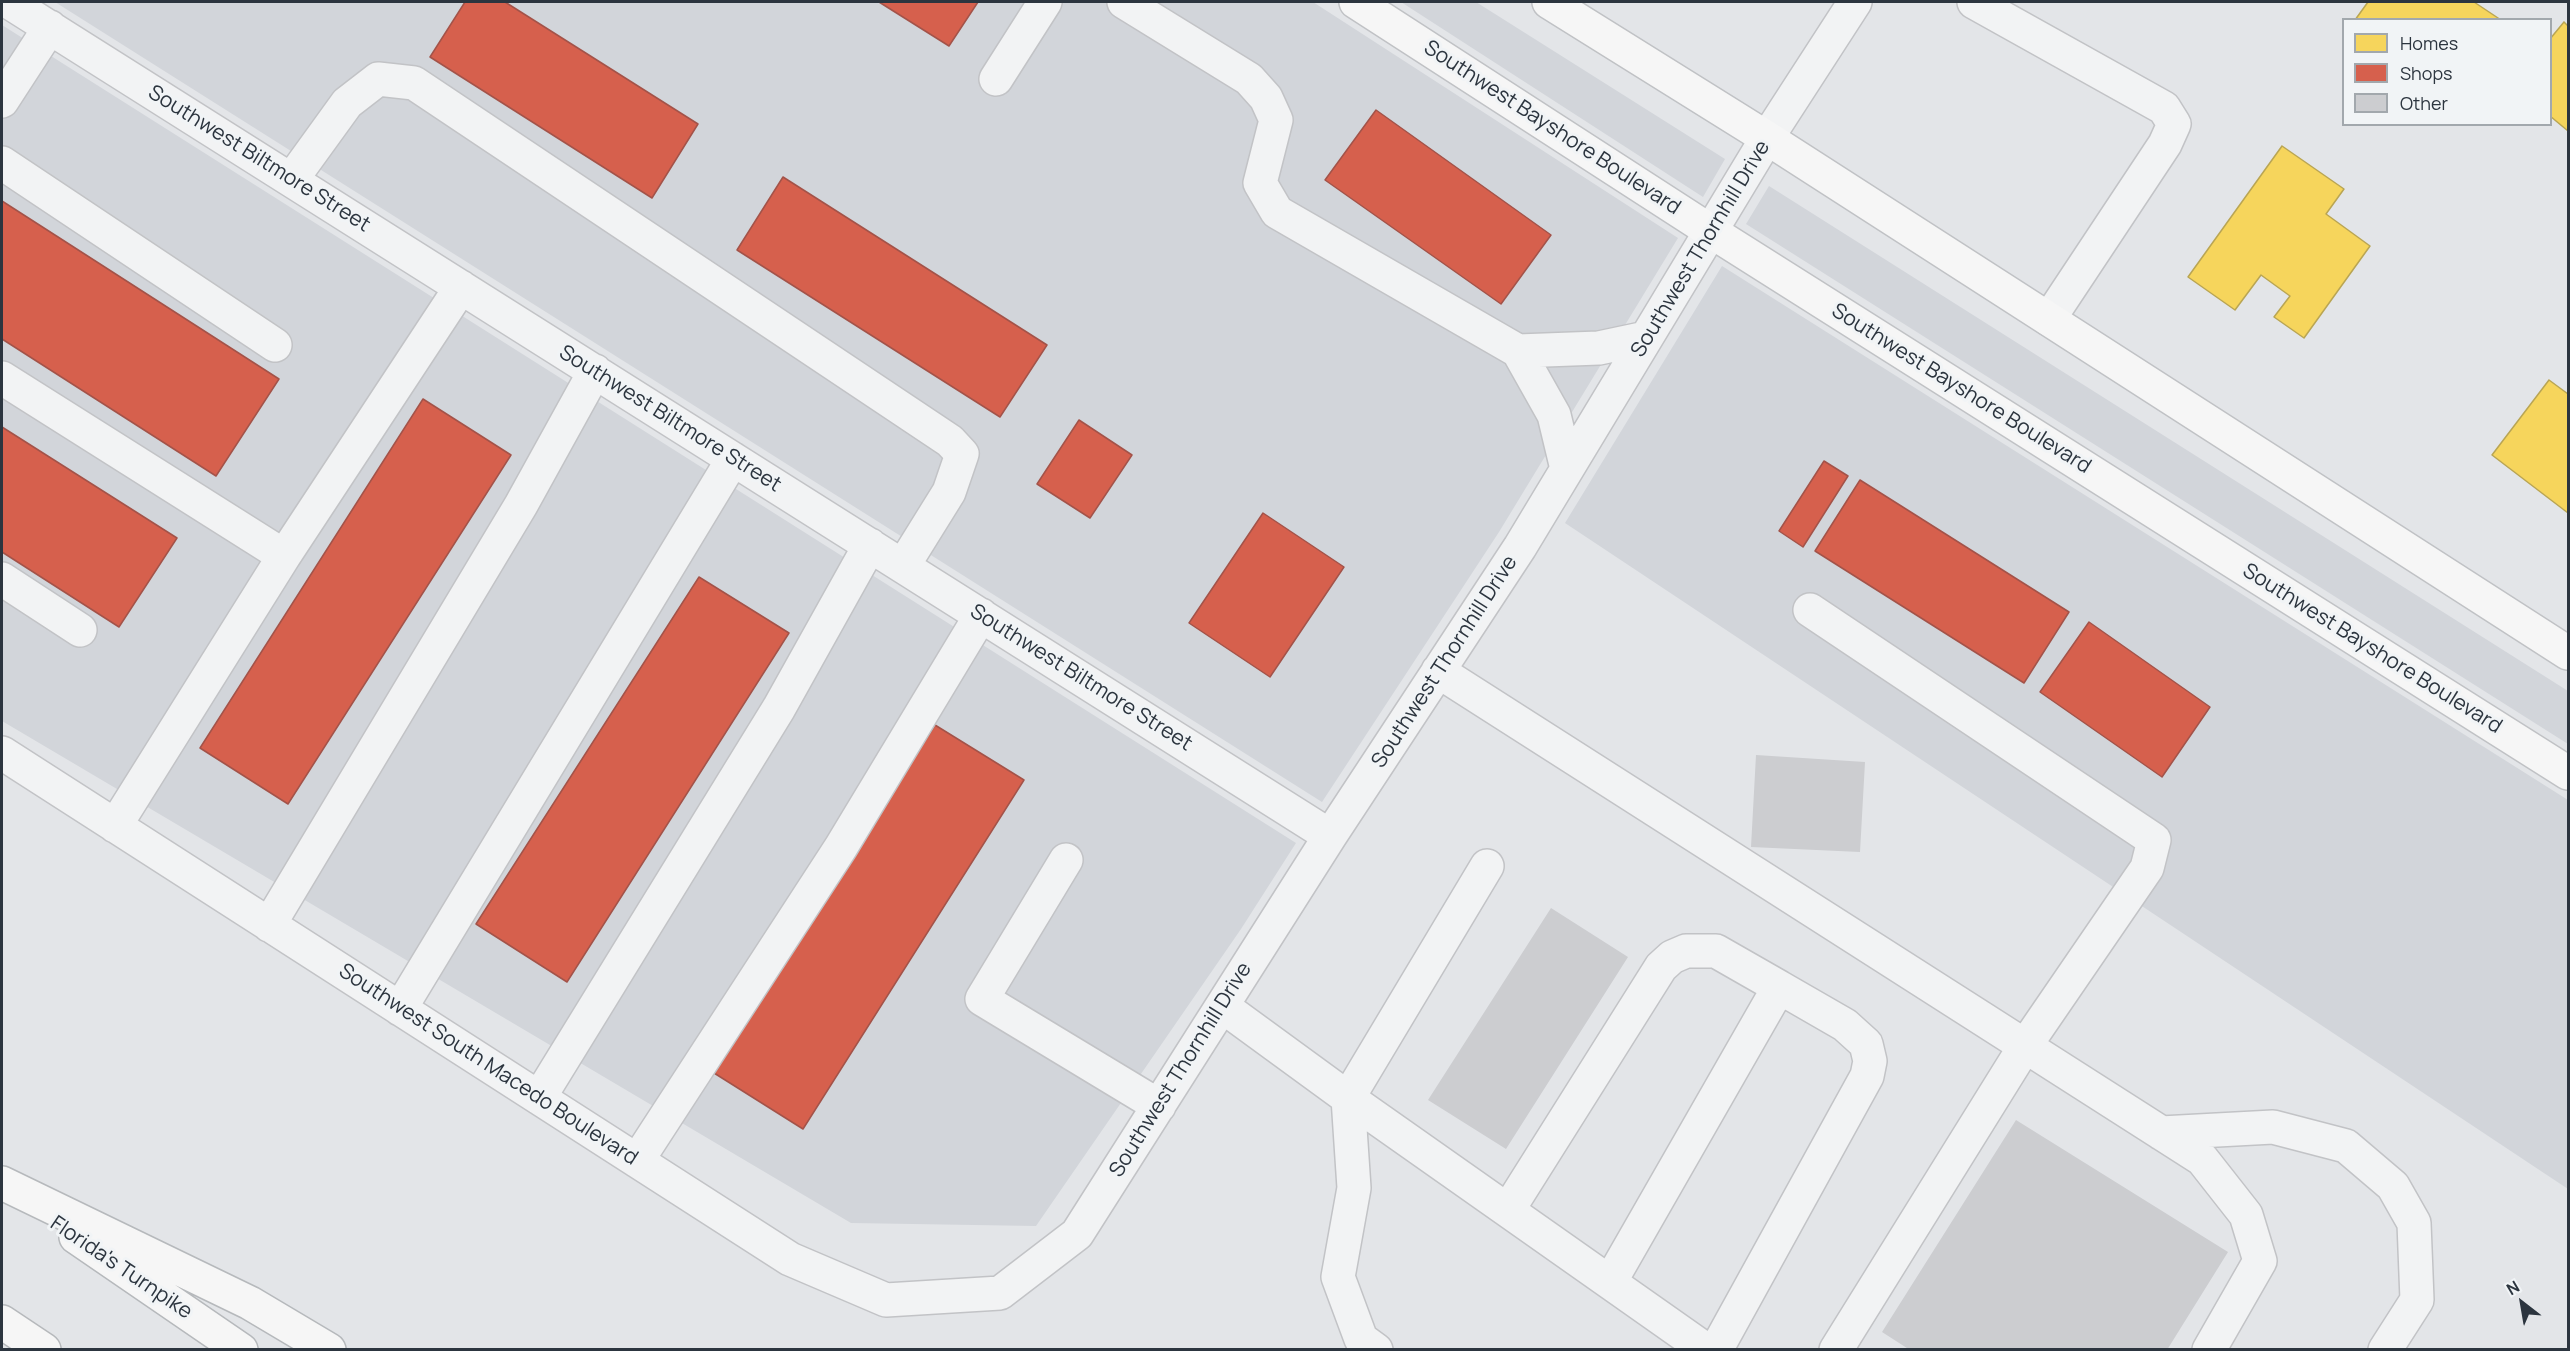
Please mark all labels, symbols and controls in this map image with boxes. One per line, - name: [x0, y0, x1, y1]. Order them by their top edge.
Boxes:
- legend: [2342, 18, 2552, 126]
- text: Homes: [2400, 31, 2458, 55]
- street label: Southwest Bayshore Boulevard: [1419, 35, 1685, 221]
- text: Shops: [2400, 61, 2452, 85]
- street label: Southwest Biltmore Street: [143, 80, 375, 238]
- text: Other: [2400, 91, 2448, 115]
- street label: Southwest Thornhill Drive: [1626, 136, 1776, 362]
- street label: Southwest Bayshore Boulevard: [1827, 299, 2095, 479]
- street label: Southwest Biltmore Street: [554, 340, 786, 498]
- street label: Southwest Thornhill Drive: [1367, 551, 1523, 773]
- street label: Southwest Bayshore Boulevard: [2238, 559, 2506, 739]
- street label: Southwest Biltmore Street: [965, 599, 1197, 757]
- street label: Southwest Thornhill Drive: [1105, 958, 1257, 1182]
- street label: Southwest South Macedo Boulevard: [334, 959, 642, 1171]
- street label: Florida's Turnpike: [45, 1211, 197, 1325]
- north arrow: [2492, 1273, 2552, 1333]
- text: N: [2502, 1275, 2523, 1300]

